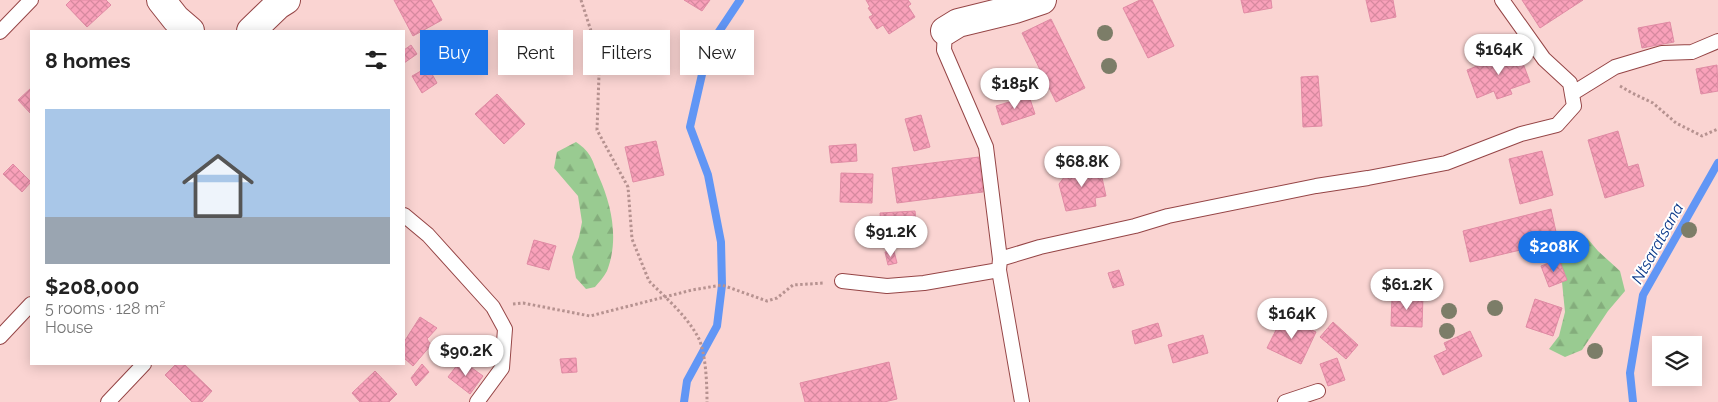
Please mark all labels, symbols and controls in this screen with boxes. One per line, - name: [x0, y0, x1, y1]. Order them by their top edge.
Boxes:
- chip: Buy: [420, 30, 488, 75]
- chip: Rent: [498, 30, 573, 75]
- chip: Filters: [583, 30, 670, 75]
- chip: New: [680, 30, 754, 75]
- pin: $164K: [1464, 34, 1534, 76]
- text: $164K: [1475, 40, 1523, 59]
- icon: filters: [362, 46, 390, 74]
- text: 8 homes: [45, 48, 131, 73]
- pin: $185K: [980, 68, 1050, 110]
- text: $185K: [991, 74, 1039, 93]
- icon: home: [173, 141, 263, 231]
- pin: $68.8K: [1041, 146, 1123, 188]
- text: $68.8K: [1055, 152, 1109, 171]
- water label: Ntsaratsana: [1627, 199, 1688, 287]
- pin: $91.2K: [850, 216, 932, 258]
- text: $91.2K: [866, 222, 916, 241]
- pin: $208K: [1519, 230, 1589, 273]
- text: $208K: [1529, 237, 1579, 256]
- pin: $61.2K: [1366, 268, 1448, 311]
- text: $208,000: [45, 274, 139, 299]
- text: $61.2K: [1381, 275, 1433, 294]
- pin: $164K: [1257, 298, 1327, 340]
- text: 5 rooms · 128 m²: [45, 299, 165, 318]
- text: $164K: [1268, 304, 1316, 323]
- text: House: [45, 318, 93, 337]
- pin: $90.2K: [425, 334, 507, 377]
- map controls: [1652, 336, 1702, 386]
- button: layers: [1652, 336, 1702, 386]
- text: $90.2K: [440, 341, 492, 360]

